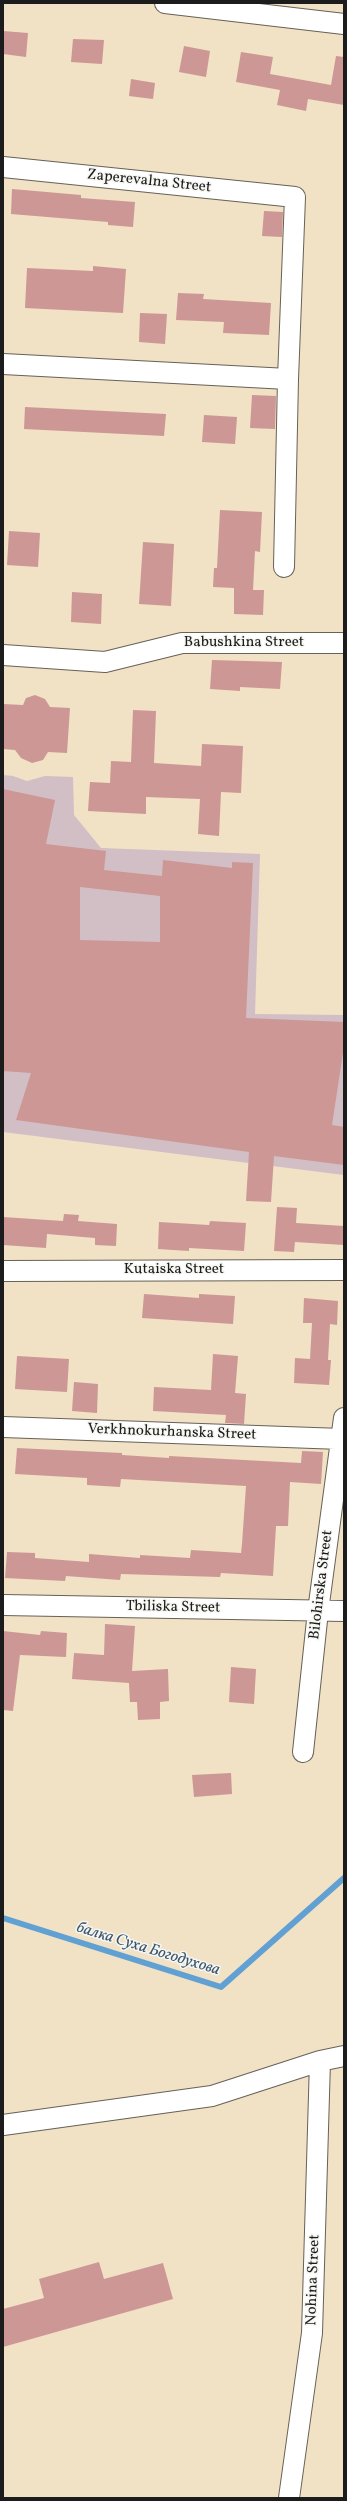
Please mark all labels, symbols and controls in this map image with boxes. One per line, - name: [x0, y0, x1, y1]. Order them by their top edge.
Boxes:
- street label: Zaperevalna Street: [86, 167, 212, 197]
- street label: Babushkina Street: [184, 634, 304, 652]
- street label: Kutaiska Street: [124, 1261, 224, 1279]
- street label: Verkhnokurhanska Street: [87, 1421, 257, 1445]
- street label: Bilohirska Street: [306, 1529, 338, 1641]
- street label: Tbiliska Street: [126, 1598, 220, 1618]
- water label: балка Суха Богодухова: [74, 1919, 222, 1981]
- street label: Nohina Street: [303, 2234, 325, 2326]

